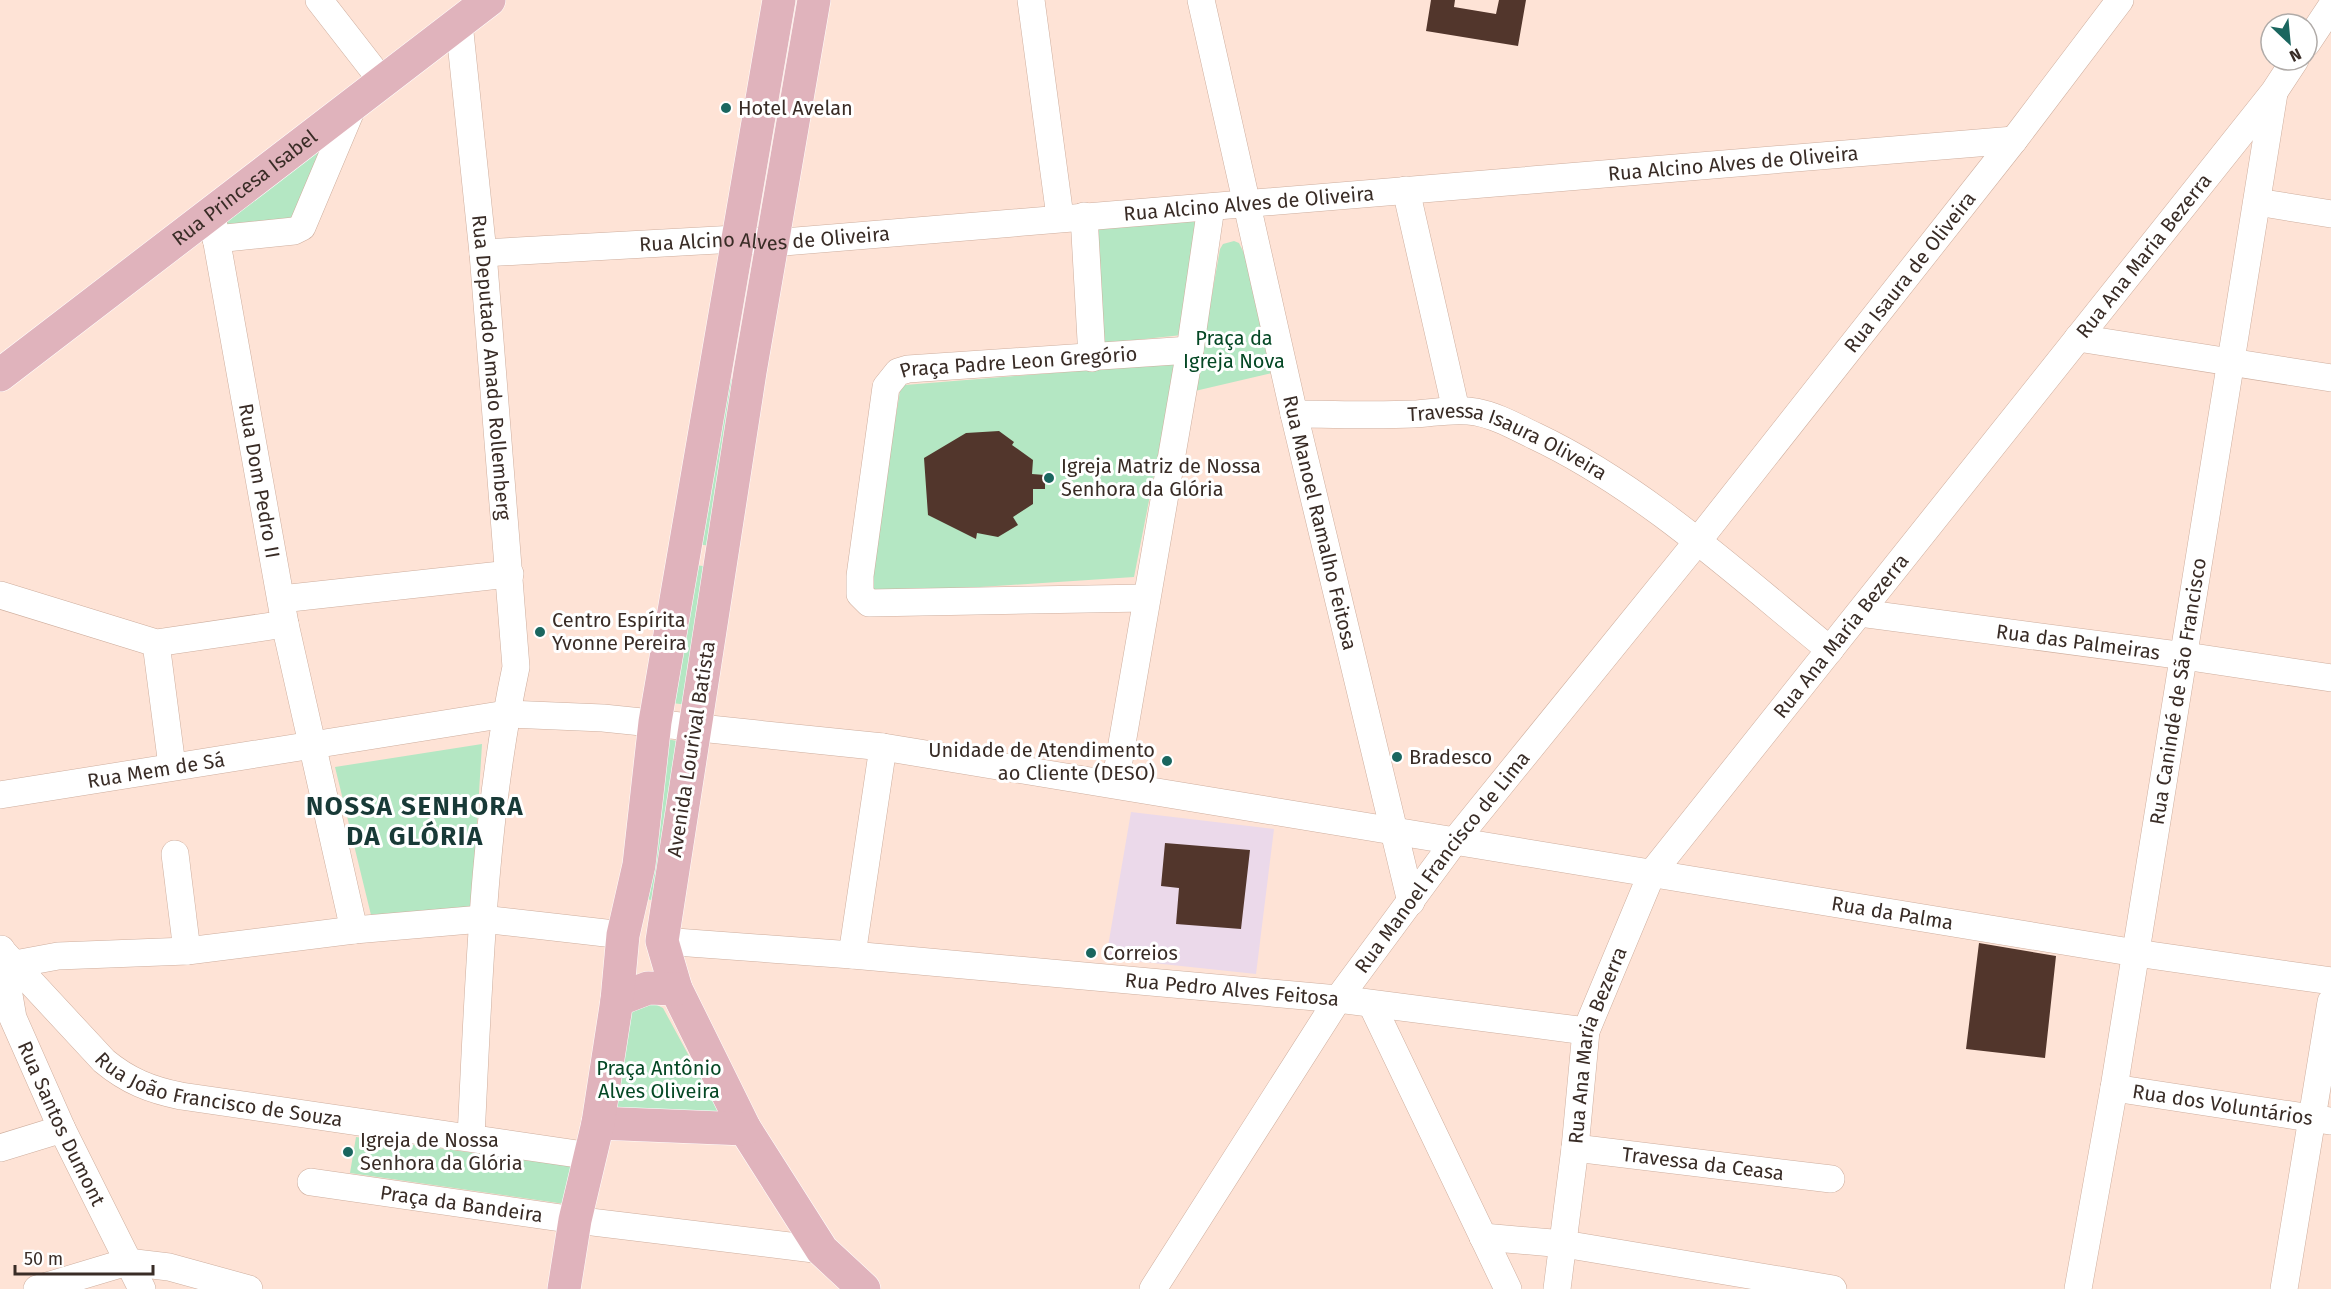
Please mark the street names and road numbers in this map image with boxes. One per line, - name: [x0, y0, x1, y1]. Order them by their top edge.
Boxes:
- street label: Rua Princesa Isabel: [167, 124, 322, 251]
- street label: Rua Alcino Alves de Oliveira: [1607, 141, 1859, 186]
- street label: Rua Ana Maria Bezerra: [2071, 169, 2216, 343]
- street label: Rua Alcino Alves de Oliveira: [1123, 181, 1375, 226]
- street label: Rua Isaura de Oliveira: [1839, 187, 1981, 357]
- street label: Rua Deputado Amado Rollemberg: [467, 213, 516, 522]
- street label: Rua Alcino Alves de Oliveira: [638, 221, 891, 256]
- street label: Praça Padre Leon Gregório: [897, 342, 1138, 383]
- street label: Rua Manoel Ramalho Feitosa: [1278, 393, 1362, 653]
- street label: Travessa Isaura Oliveira: [1407, 398, 1612, 485]
- street label: Rua Dom Pedro II: [234, 401, 285, 560]
- street label: Rua Ana Maria Bezerra: [1768, 549, 1914, 723]
- street label: Rua Canindé de São Francisco: [2144, 556, 2211, 827]
- street label: Rua das Palmeiras: [1995, 619, 2162, 665]
- street label: Avenida Lourival Batista: [662, 639, 720, 859]
- street label: Rua Manoel Francisco de Lima: [1349, 746, 1535, 978]
- street label: Rua Mem de Sá: [86, 747, 226, 793]
- street label: Rua da Palma: [1830, 891, 1955, 935]
- street label: Rua Ana Maria Bezerra: [1563, 943, 1632, 1145]
- street label: Rua Pedro Alves Feitosa: [1124, 968, 1340, 1011]
- street label: Rua Santos Dumont: [13, 1037, 111, 1210]
- street label: Rua João Francisco de Souza: [90, 1047, 344, 1132]
- street label: Rua dos Voluntários: [2131, 1079, 2315, 1130]
- street label: Travessa da Ceasa: [1621, 1142, 1785, 1185]
- street label: Praça da Bandeira: [379, 1180, 544, 1227]

